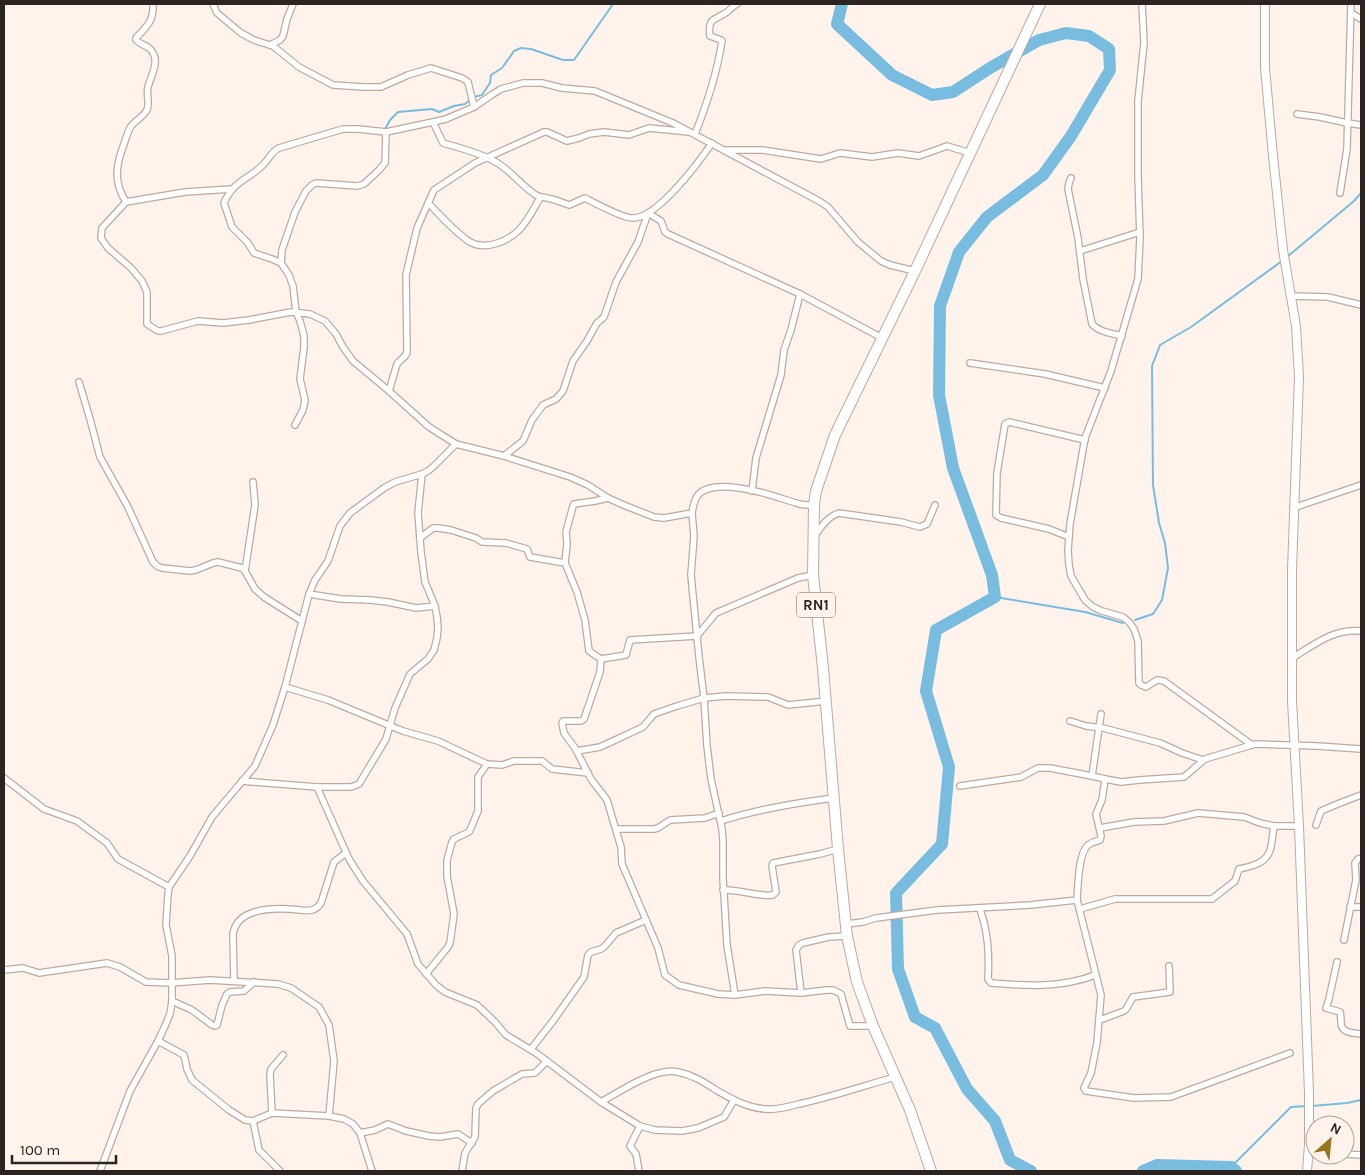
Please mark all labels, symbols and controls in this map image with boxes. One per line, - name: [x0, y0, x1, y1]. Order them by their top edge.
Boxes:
- road number: RN1: [797, 592, 835, 618]
- north arrow: [1305, 1115, 1355, 1165]
- text: N: [1327, 1119, 1344, 1139]
- scale bar: [12, 1132, 116, 1164]
- text: 100 m: [20, 1141, 60, 1159]

